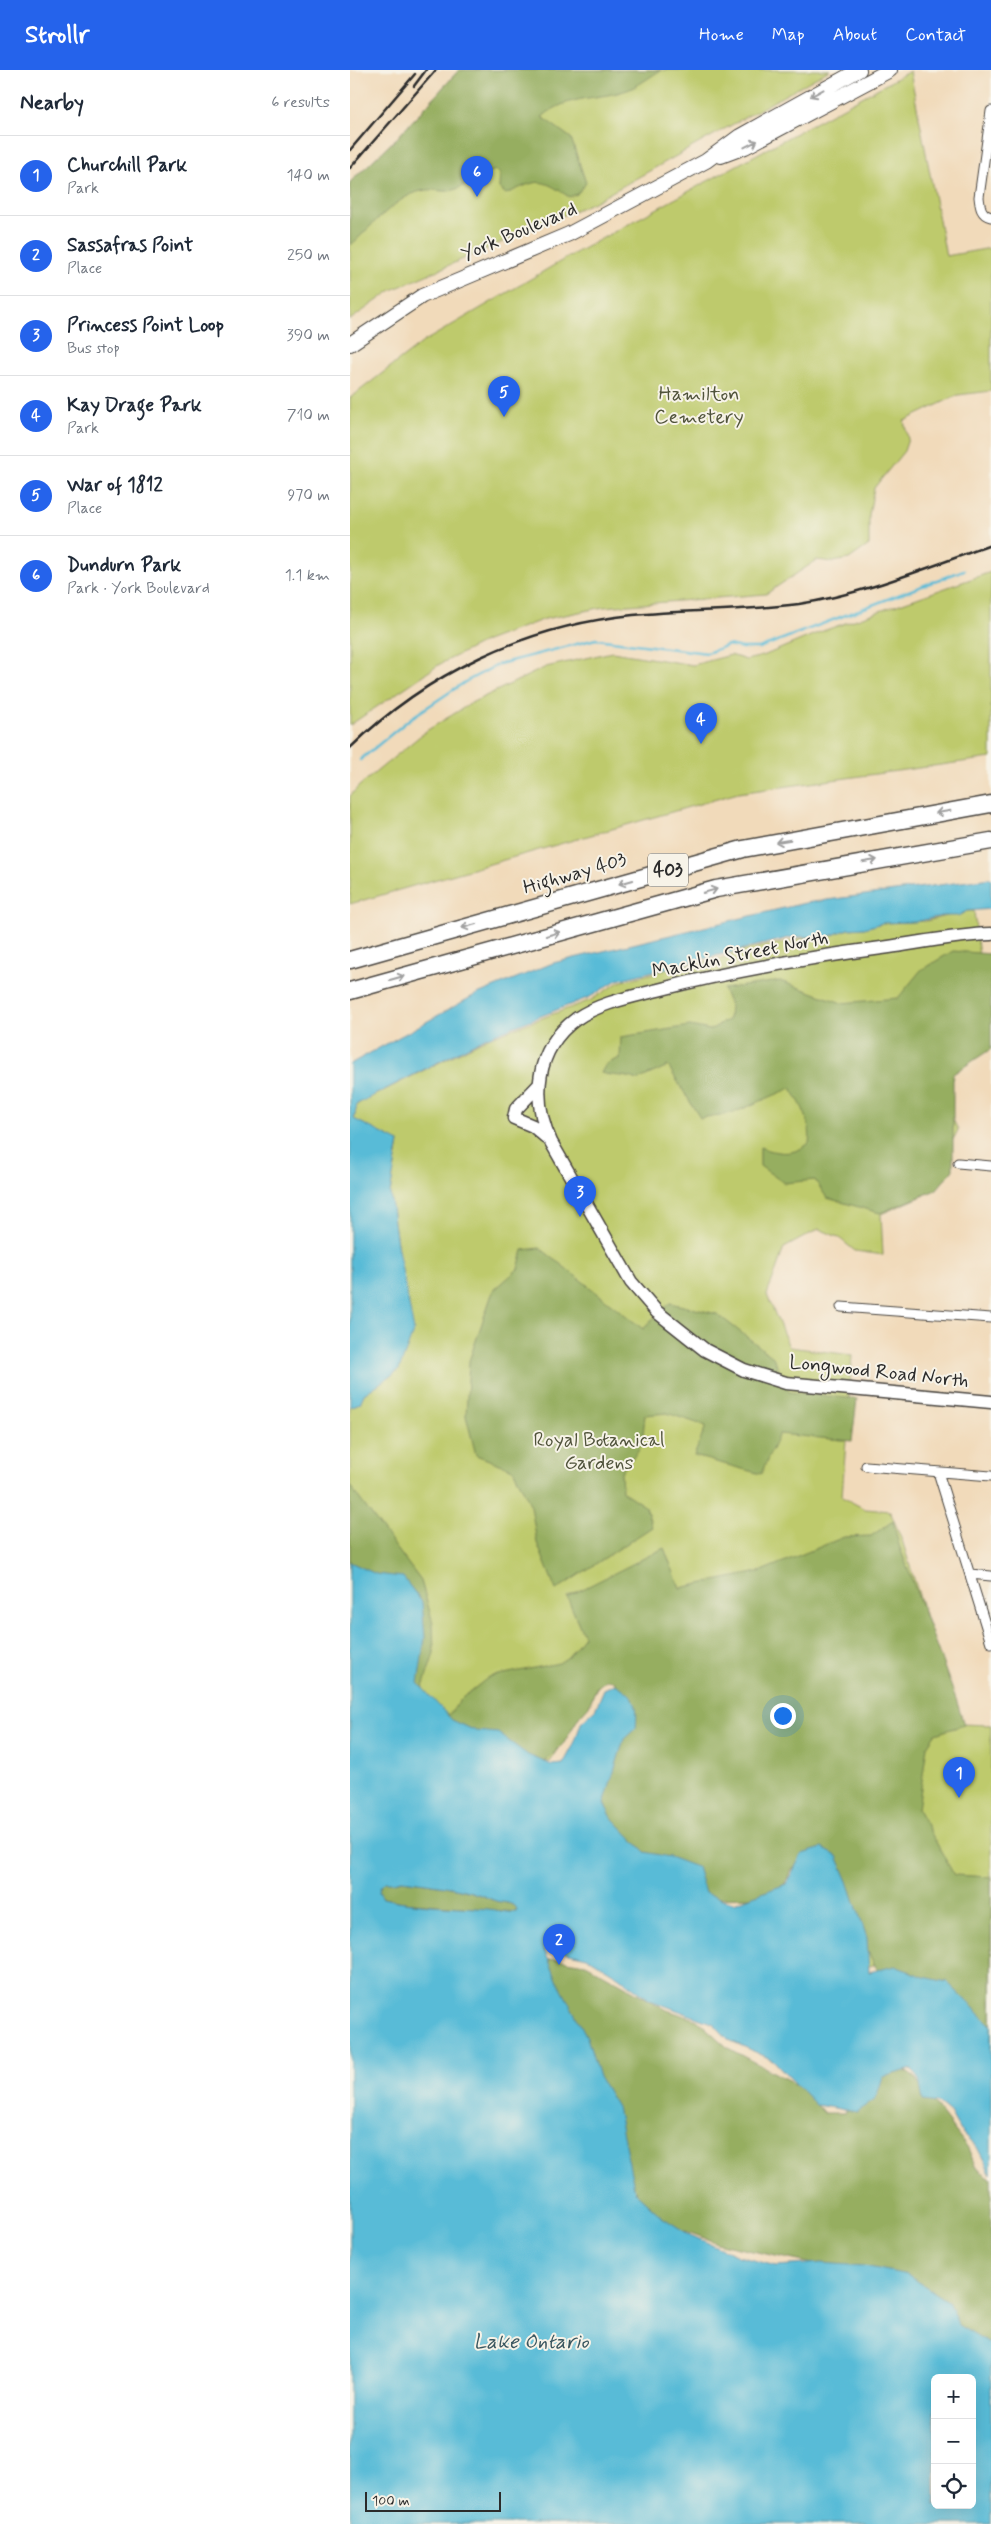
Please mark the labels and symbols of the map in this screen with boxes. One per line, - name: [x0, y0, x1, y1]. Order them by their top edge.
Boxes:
- one-way arrow: [810, 89, 825, 98]
- one-way arrow: [744, 139, 759, 149]
- pin: 6: [461, 156, 493, 197]
- street label: York Boulevard: [457, 195, 581, 269]
- pin: 5: [488, 376, 520, 417]
- park label: Hamilton Cemetery: [654, 381, 744, 431]
- pin: 4: [685, 703, 717, 744]
- one-way arrow: [935, 808, 951, 818]
- one-way arrow: [775, 837, 791, 847]
- street label: Highway 403: [520, 846, 630, 904]
- road number: 403: [648, 854, 688, 886]
- one-way arrow: [861, 856, 877, 866]
- one-way arrow: [618, 877, 634, 887]
- one-way arrow: [702, 885, 718, 895]
- one-way arrow: [462, 922, 478, 931]
- street label: Macklin Street North: [650, 925, 830, 985]
- one-way arrow: [545, 929, 561, 939]
- one-way arrow: [388, 973, 404, 982]
- pin: 3: [564, 1176, 596, 1217]
- street label: Longwood Road North: [788, 1349, 970, 1396]
- park label: Royal Botanical Gardens: [533, 1427, 665, 1477]
- your location: [770, 1703, 796, 1729]
- pin: 1: [943, 1757, 975, 1798]
- pin: 2: [543, 1924, 575, 1965]
- water label: Lake Ontario: [473, 2328, 589, 2356]
- scale bar: [365, 2489, 501, 2512]

